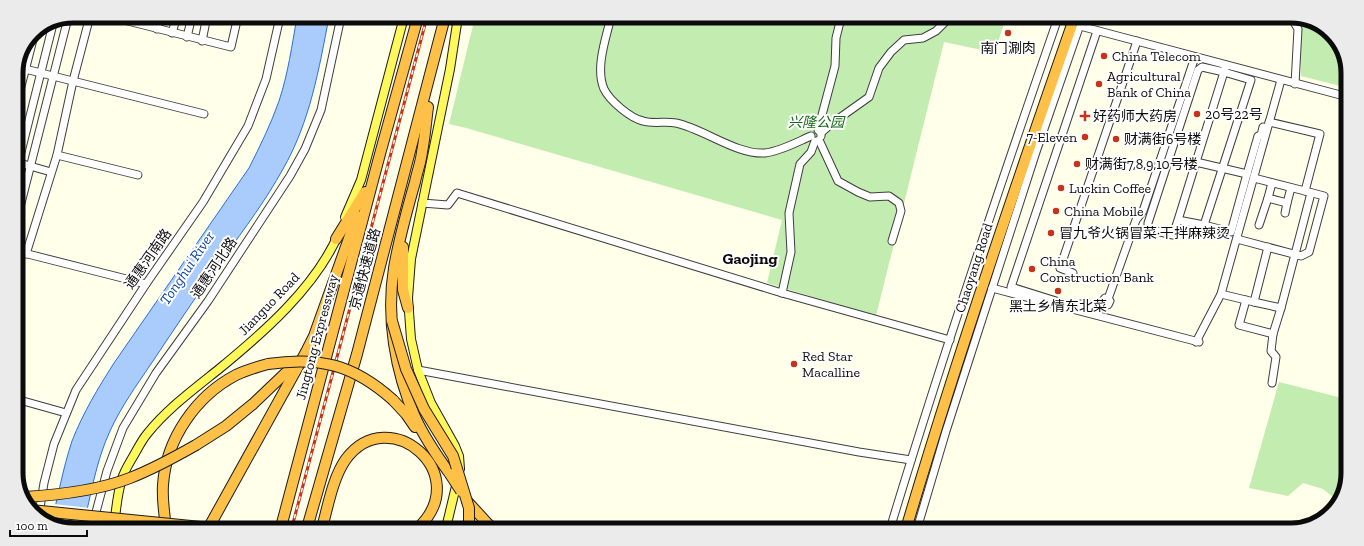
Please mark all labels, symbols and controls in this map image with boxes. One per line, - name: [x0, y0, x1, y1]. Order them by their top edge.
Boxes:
- marker: 南门涮肉: [1003, 28, 1013, 38]
- place label: 南门涮肉: [980, 40, 1036, 57]
- place label: China Telecom: [1112, 48, 1201, 65]
- marker: China Telecom: [1099, 51, 1109, 61]
- place label: Agricultural Bank of China: [1107, 68, 1191, 101]
- marker: Agricultural Bank of China: [1094, 79, 1104, 89]
- place label: 20号22号: [1205, 106, 1263, 123]
- place label: 好药师大药房: [1093, 108, 1177, 125]
- marker: 20号22号: [1192, 109, 1202, 119]
- marker: 好药师大药房: [1080, 111, 1090, 121]
- park label: 兴隆公园: [788, 114, 846, 131]
- place label: 7-Eleven: [1026, 129, 1077, 146]
- place label: 财满街6号楼: [1124, 131, 1201, 148]
- marker: 7-Eleven: [1080, 132, 1090, 142]
- marker: 财满街6号楼: [1111, 134, 1121, 144]
- place label: 财满街7,8,9,10号楼: [1085, 156, 1198, 173]
- marker: 财满街7,8,9,10号楼: [1072, 159, 1082, 169]
- place label: Luckin Coffee: [1069, 180, 1152, 197]
- marker: Luckin Coffee: [1056, 183, 1066, 193]
- place label: China Mobile: [1064, 203, 1144, 220]
- marker: China Mobile: [1051, 206, 1061, 216]
- street label: Chaoyang Road: [951, 221, 997, 315]
- street label: 通惠河南路: [121, 225, 175, 293]
- place label: 冒九爷火锅冒菜·干拌麻辣烫: [1059, 225, 1230, 242]
- street label: 京通快速道路: [346, 226, 384, 312]
- water label: Tonghui River: [156, 227, 219, 308]
- marker: 冒九爷火锅冒菜·干拌麻辣烫: [1046, 228, 1056, 238]
- street label: 通惠河北路: [187, 234, 241, 302]
- district label: Gaojing: [723, 249, 777, 268]
- place label: China Construction Bank: [1040, 253, 1155, 286]
- marker: China Construction Bank: [1027, 264, 1037, 274]
- street label: Jianguo Road: [235, 269, 303, 339]
- street label: Jingtong Expressway: [292, 272, 342, 402]
- marker: 黑土乡情东北菜: [1053, 286, 1063, 296]
- place label: 黑土乡情东北菜: [1009, 298, 1107, 315]
- place label: Red Star Macalline: [802, 348, 861, 381]
- marker: Red Star Macalline: [789, 359, 799, 369]
- scale bar: [10, 512, 87, 538]
- text: 100 m: [16, 519, 48, 533]

